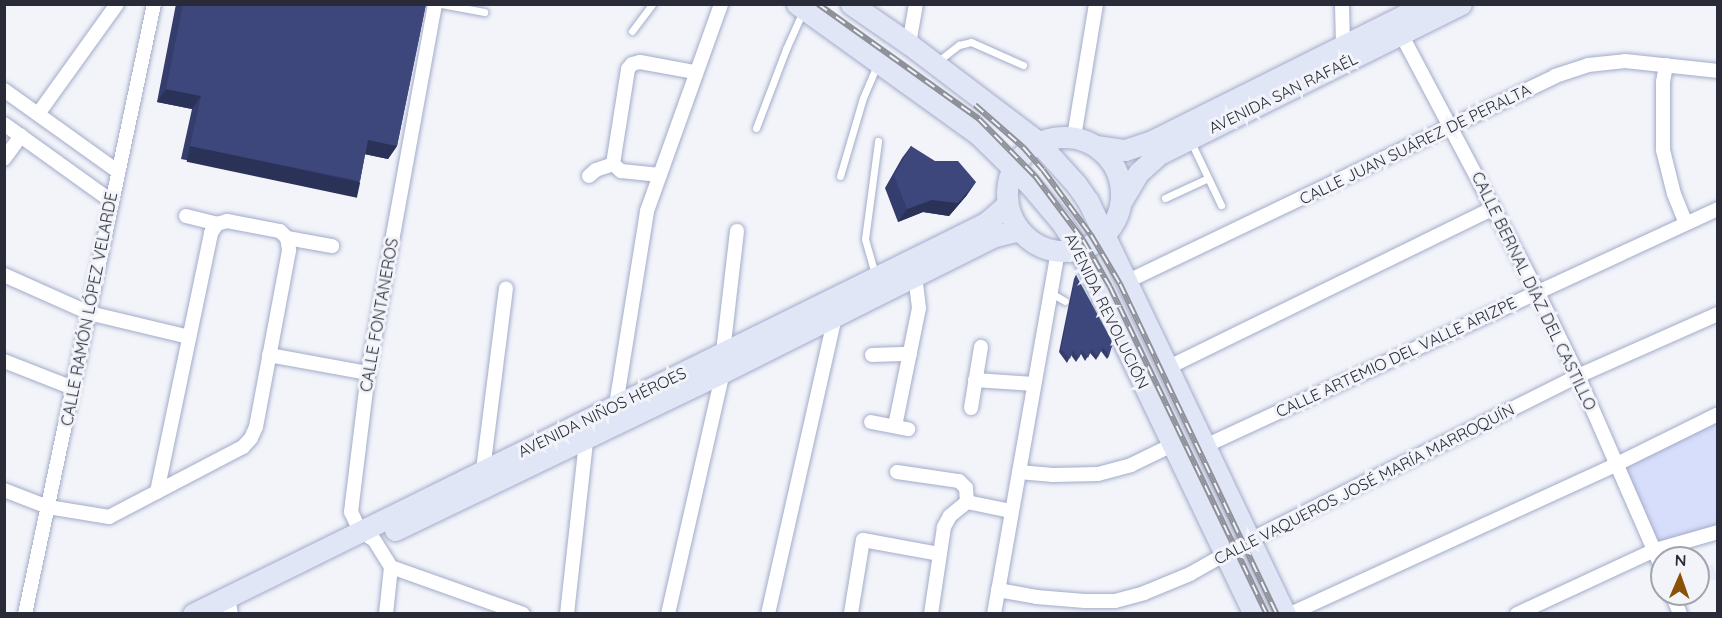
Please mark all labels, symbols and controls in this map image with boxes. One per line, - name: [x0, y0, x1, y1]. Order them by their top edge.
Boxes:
- street label: AVENIDA SAN RAFAÉL: [1205, 49, 1361, 137]
- street label: CALLE JUAN SUÁREZ DE PERALTA: [1296, 80, 1534, 208]
- street label: CALLE BERNAL DÍAZ DEL CASTILLO: [1468, 169, 1600, 413]
- street label: CALLE RAMÓN LÓPEZ VELARDE: [57, 190, 121, 428]
- street label: AVENIDA REVOLUCIÓN: [1061, 230, 1153, 392]
- street label: CALLE FONTANEROS: [356, 237, 402, 393]
- street label: CALLE ARTEMIO DEL VALLE ARIZPE: [1273, 293, 1519, 421]
- street label: AVENIDA NIÑOS HÉROES: [515, 363, 689, 461]
- street label: CALLE VAQUEROS JOSÉ MARÍA MARROQUÍN: [1211, 400, 1517, 568]
- north arrow: [1650, 546, 1710, 606]
- text: N: [1674, 550, 1687, 570]

